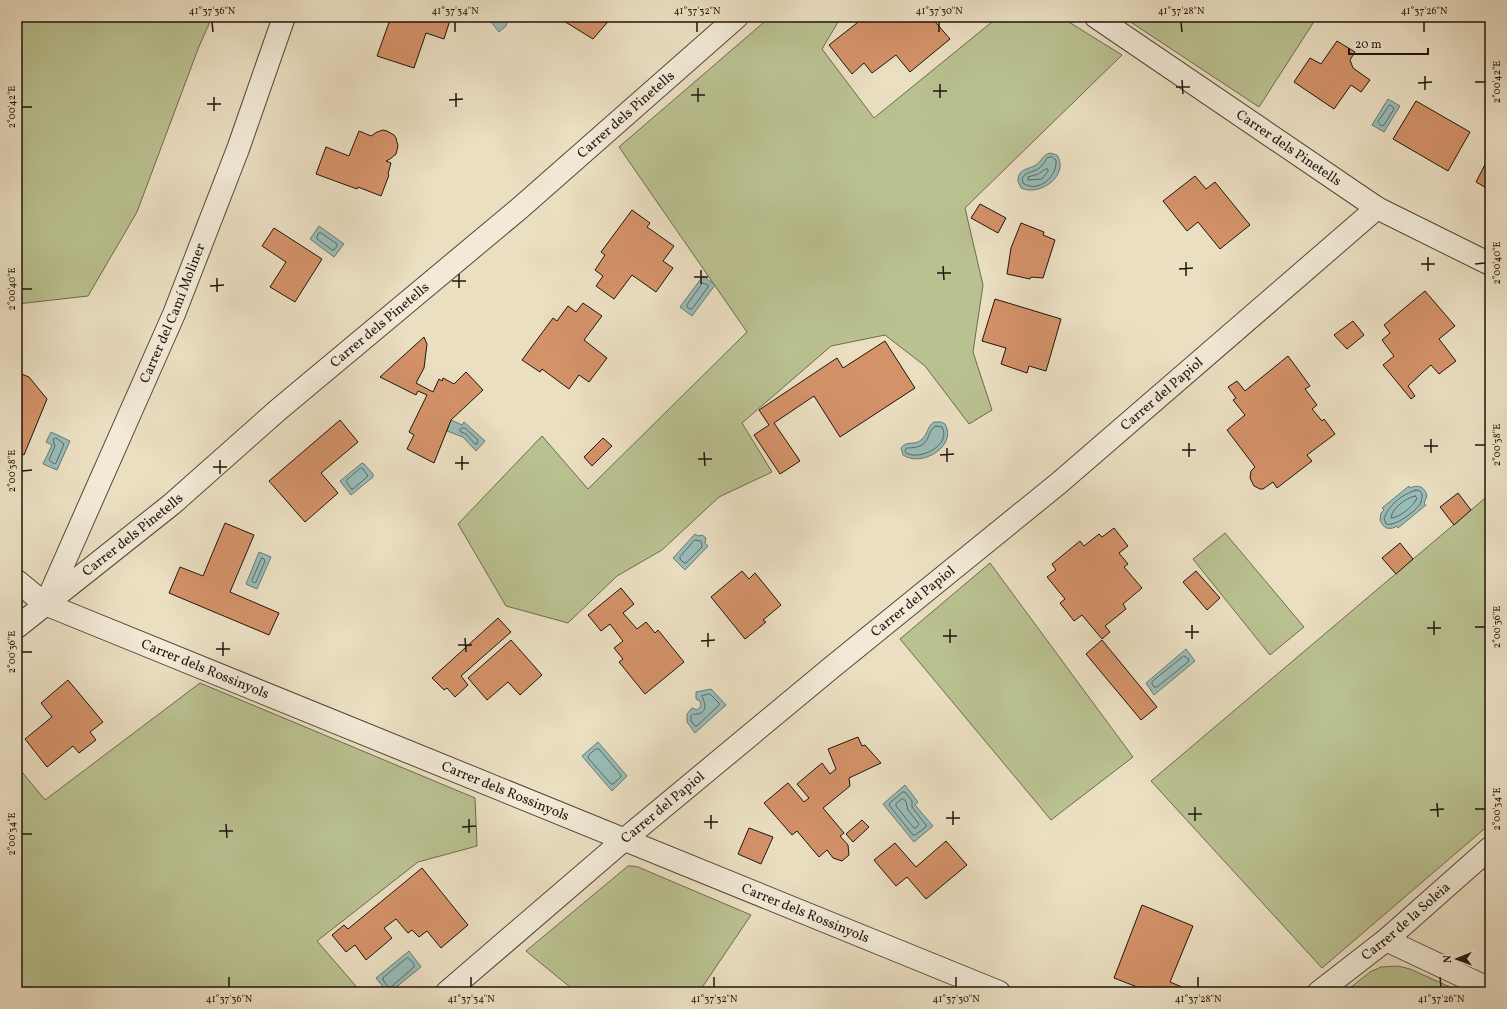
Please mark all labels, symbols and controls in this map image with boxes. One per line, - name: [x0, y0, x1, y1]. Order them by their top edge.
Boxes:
- text: 41°37'36"N: [189, 4, 236, 18]
- text: 41°37'34"N: [431, 4, 479, 18]
- text: 41°37'32"N: [674, 4, 721, 18]
- text: 41°37'30"N: [915, 4, 963, 18]
- text: 41°37'28"N: [1158, 4, 1205, 18]
- text: 41°37'26"N: [1401, 4, 1448, 18]
- scale bar: [1349, 30, 1428, 56]
- text: 20 m: [1355, 37, 1382, 53]
- text: 2°00'42"E: [1490, 61, 1504, 103]
- street label: Carrer dels Pinetells: [573, 67, 679, 163]
- text: 2°00'42"E: [5, 86, 19, 128]
- street label: Carrer dels Pinetells: [1232, 105, 1345, 191]
- street label: Carrer del Camí Moliner: [135, 241, 210, 386]
- text: 2°00'40"E: [1490, 242, 1504, 284]
- text: 2°00'40"E: [5, 268, 19, 310]
- street label: Carrer dels Pinetells: [326, 278, 433, 372]
- street label: Carrer del Papiol: [1116, 353, 1207, 435]
- text: 2°00'38"E: [1490, 424, 1504, 466]
- text: 2°00'38"E: [5, 450, 19, 492]
- street label: Carrer dels Pinetells: [78, 489, 187, 581]
- street label: Carrer del Papiol: [867, 561, 959, 642]
- text: 2°00'36"E: [1490, 606, 1504, 648]
- text: 2°00'36"E: [5, 631, 19, 673]
- street label: Carrer dels Rossinyols: [138, 635, 272, 704]
- street label: Carrer dels Rossinyols: [438, 757, 572, 826]
- street label: Carrer del Papiol: [617, 767, 709, 848]
- text: 2°00'34"E: [1490, 788, 1504, 830]
- text: 2°00'34"E: [5, 813, 19, 855]
- street label: Carrer de la Soleia: [1358, 878, 1454, 965]
- street label: Carrer dels Rossinyols: [738, 879, 872, 948]
- north arrow: [1437, 939, 1477, 979]
- text: N: [1441, 955, 1456, 963]
- text: 41°37'36"N: [206, 992, 253, 1006]
- text: 41°37'34"N: [447, 992, 495, 1006]
- text: 41°37'32"N: [691, 992, 738, 1006]
- text: 41°37'30"N: [932, 992, 980, 1006]
- text: 41°37'28"N: [1175, 992, 1222, 1006]
- text: 41°37'26"N: [1418, 992, 1465, 1006]

